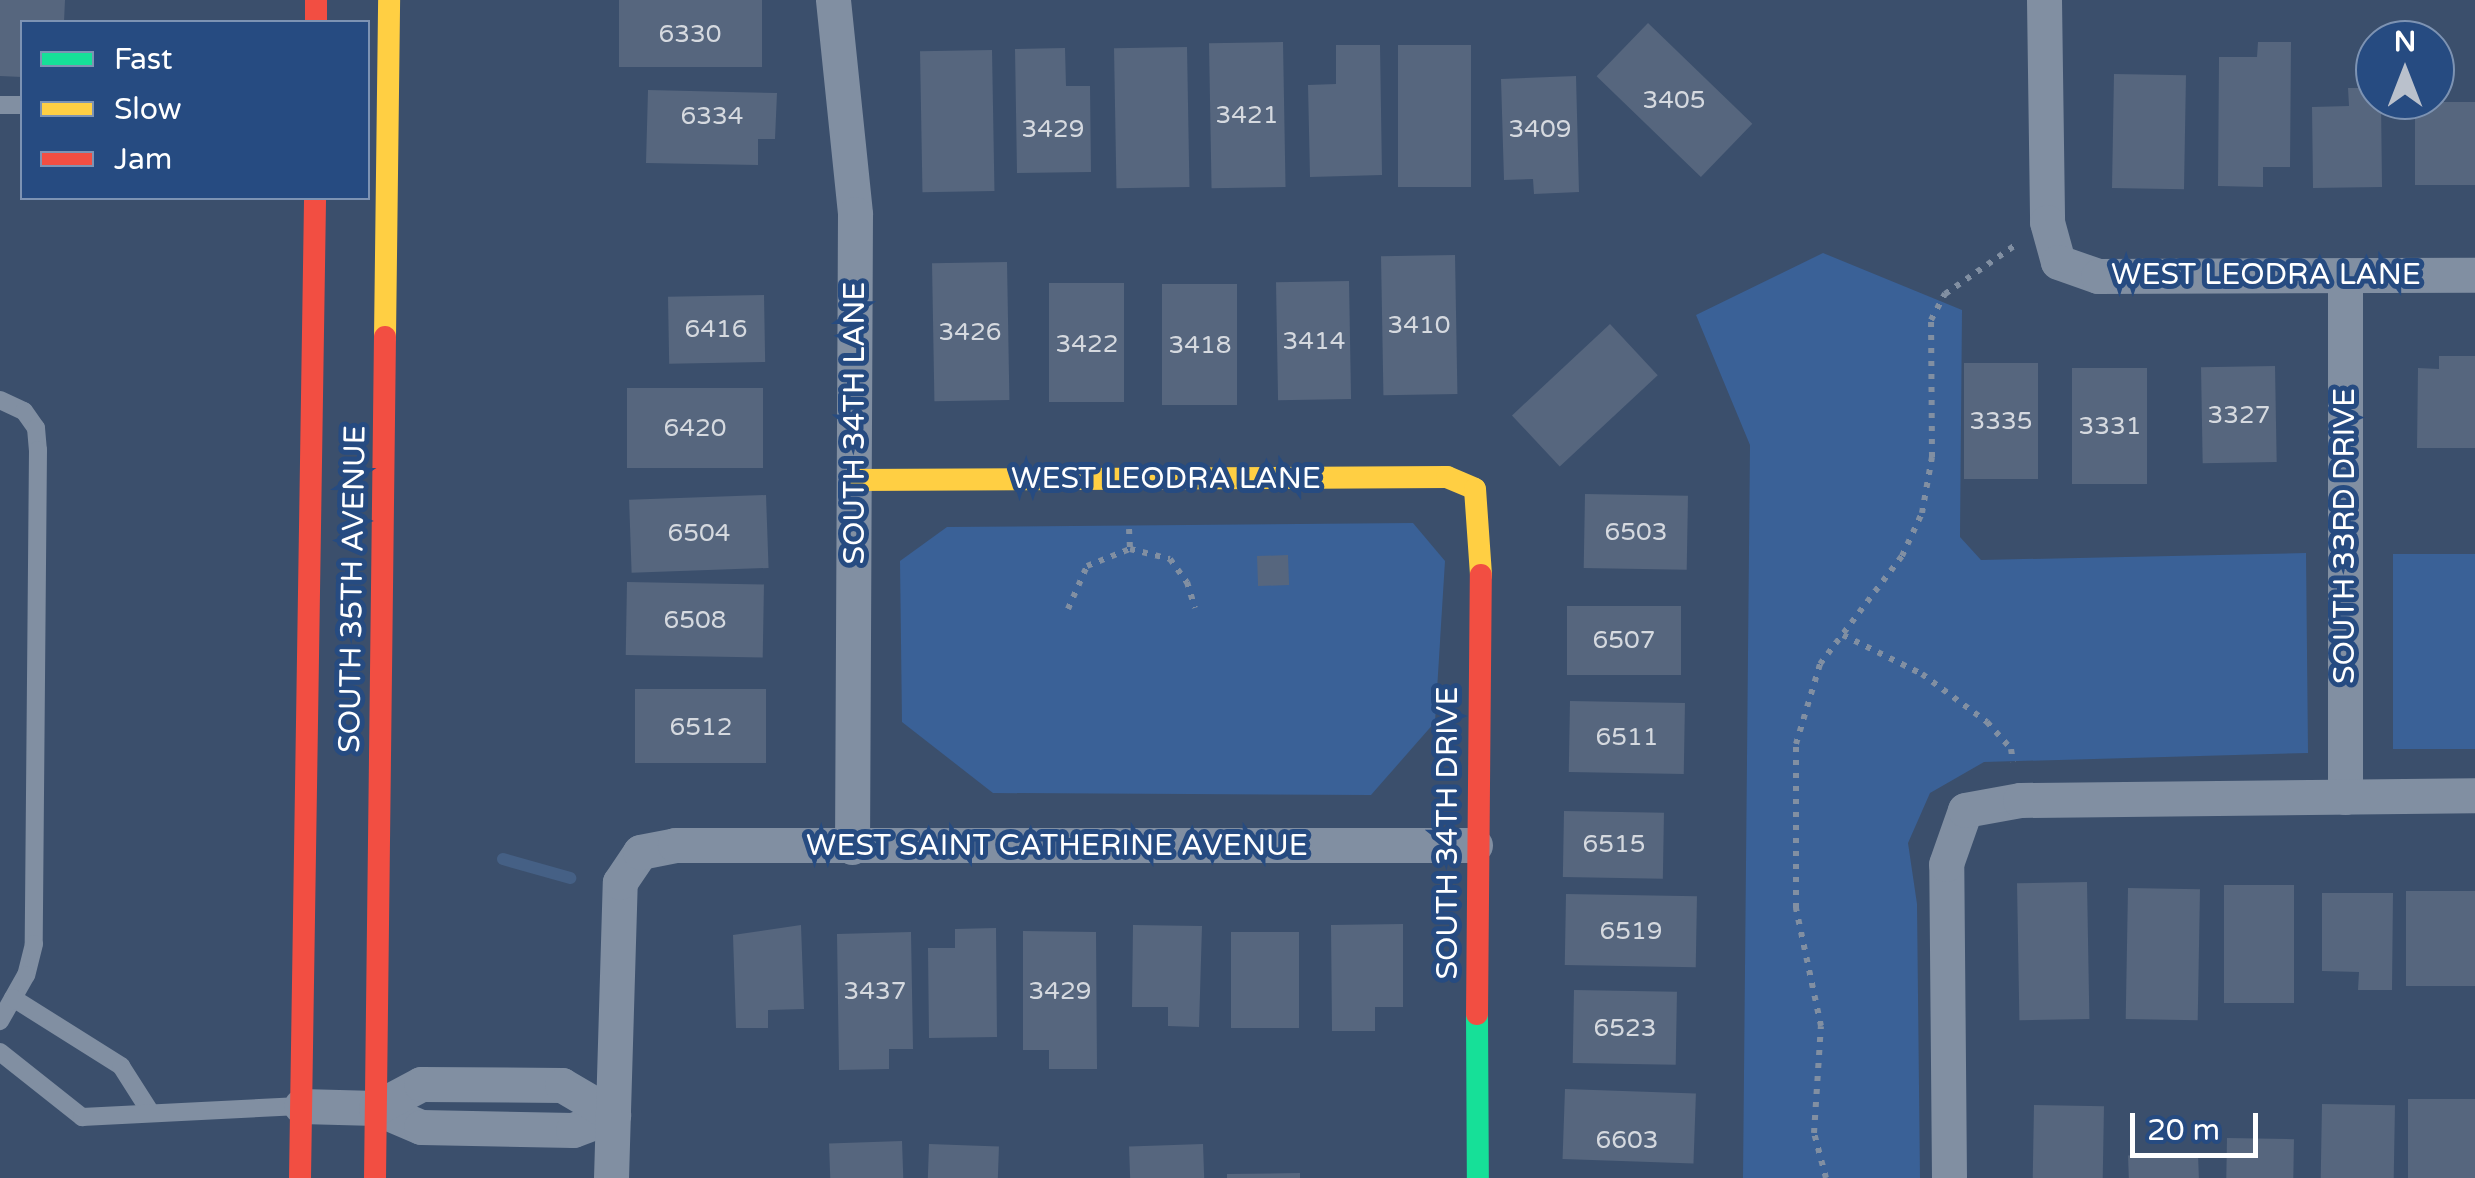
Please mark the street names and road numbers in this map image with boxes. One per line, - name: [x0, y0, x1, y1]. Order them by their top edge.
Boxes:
- street label: WEST LEODRA LANE: [2111, 257, 2421, 293]
- street label: SOUTH 34TH LANE: [837, 282, 873, 564]
- street label: SOUTH 33RD DRIVE: [2327, 388, 2363, 684]
- street label: SOUTH 35TH AVENUE: [332, 425, 374, 753]
- street label: WEST LEODRA LANE: [1011, 461, 1321, 497]
- street label: SOUTH 34TH DRIVE: [1430, 686, 1466, 980]
- street label: WEST SAINT CATHERINE AVENUE: [806, 828, 1308, 864]

